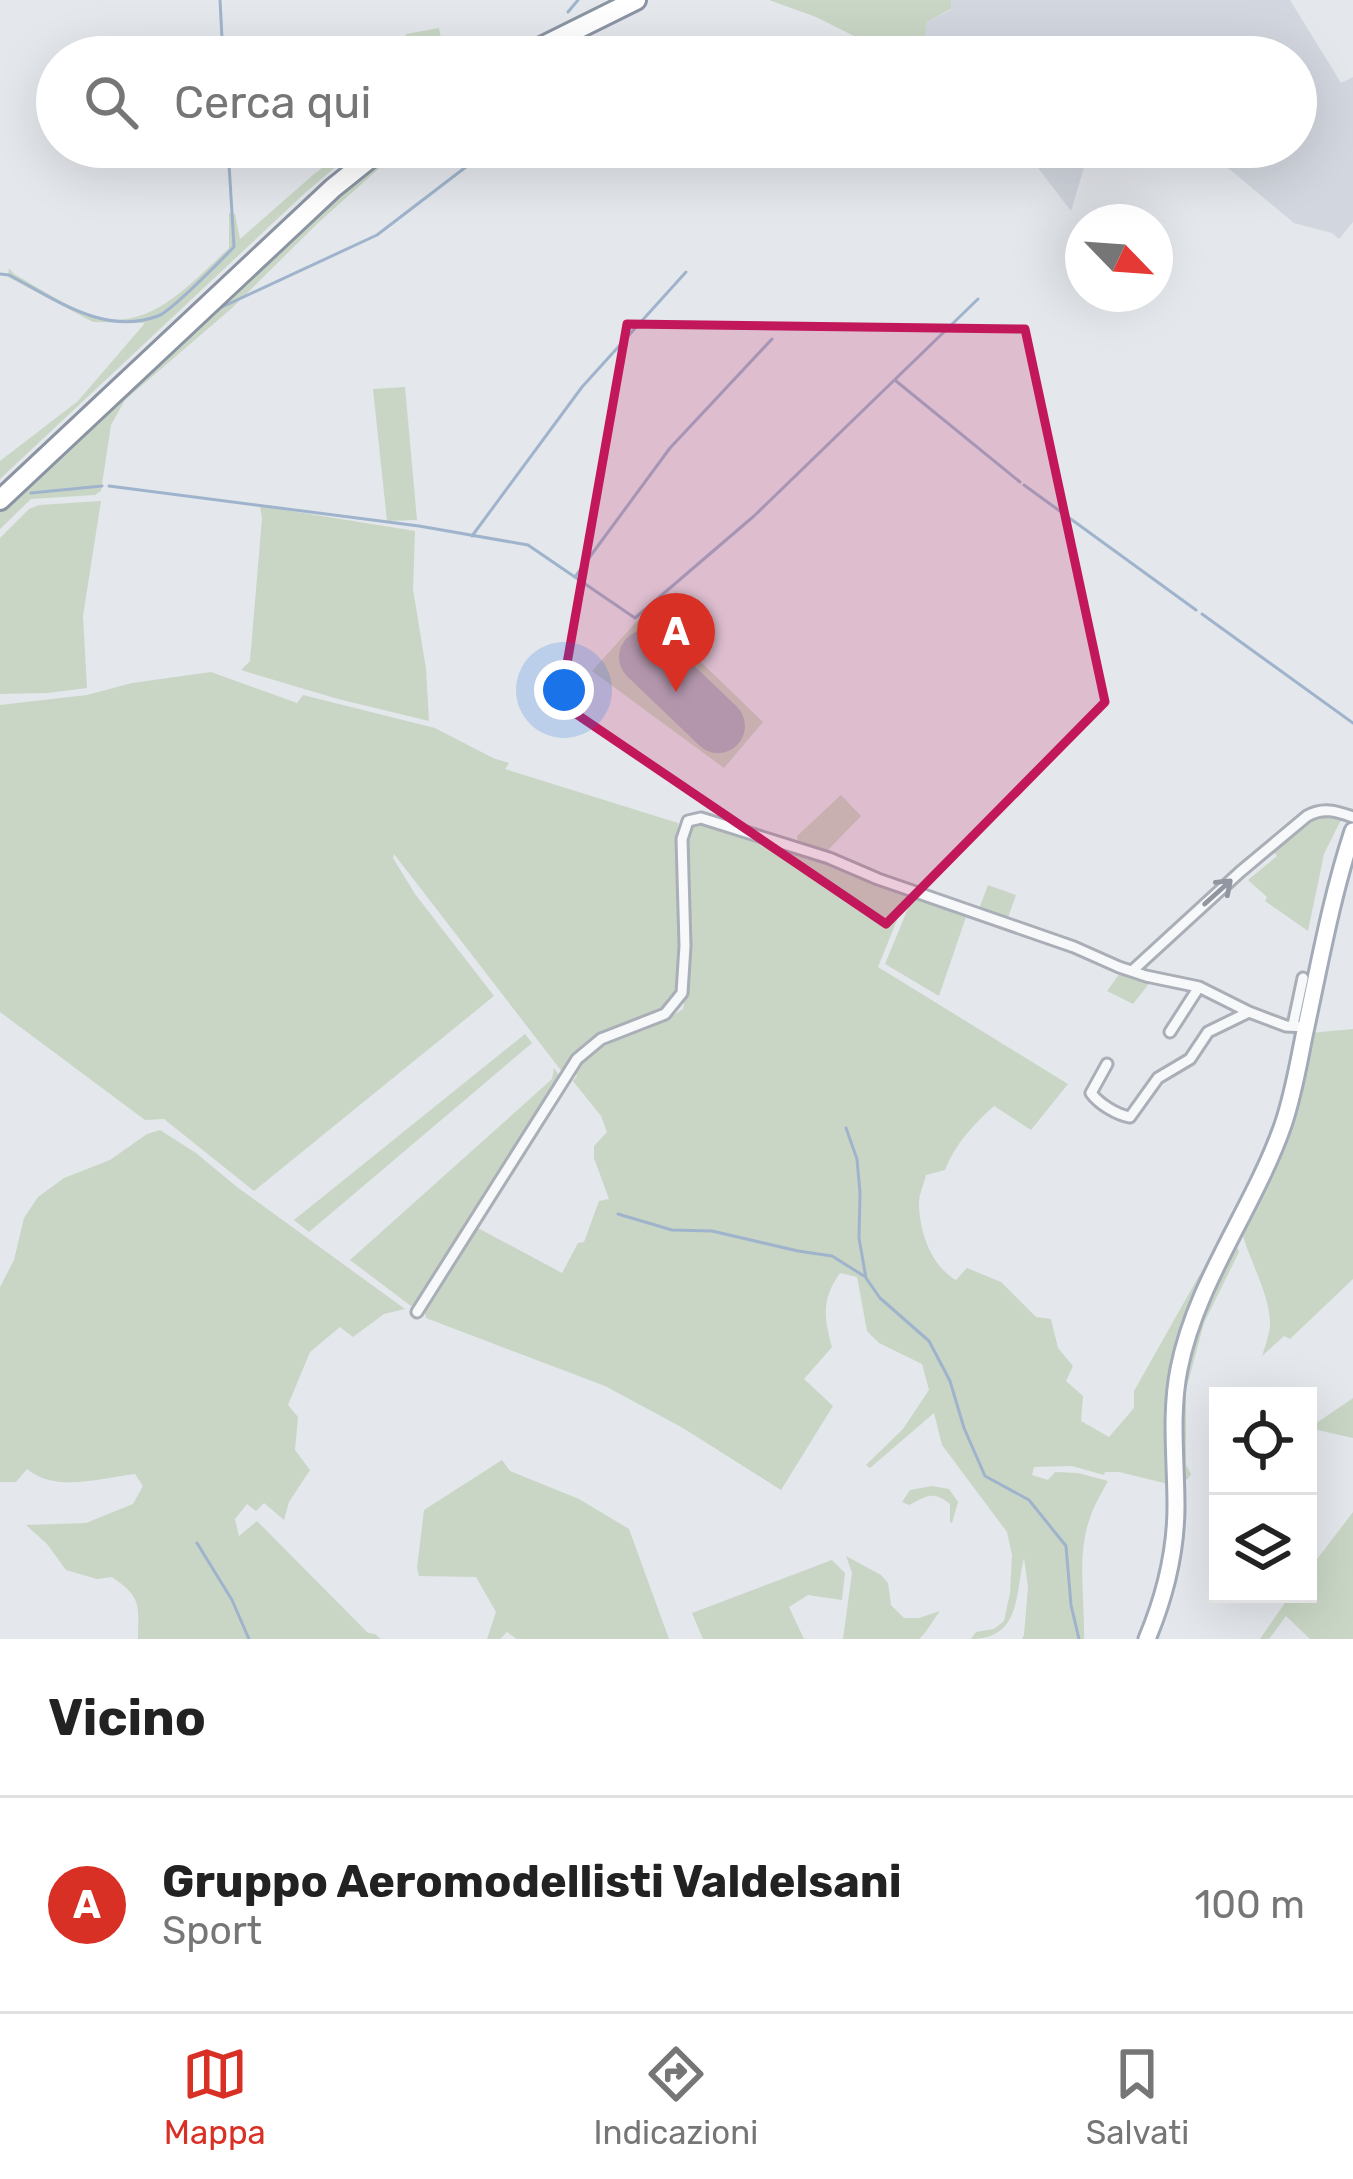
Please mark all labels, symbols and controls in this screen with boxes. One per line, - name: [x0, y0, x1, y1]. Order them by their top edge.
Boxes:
- search box: [36, 36, 1317, 168]
- icon: search: [78, 69, 144, 135]
- text: Cerca qui: [174, 76, 371, 129]
- north arrow: [1065, 204, 1173, 312]
- pin: A: [637, 593, 715, 692]
- your location: [534, 660, 594, 720]
- one-way arrow: [1202, 879, 1233, 906]
- map controls: [1209, 1387, 1317, 1603]
- button: locate: [1209, 1387, 1317, 1495]
- button: layers: [1209, 1495, 1317, 1603]
- text: Vicino: [48, 1687, 206, 1748]
- text: Gruppo Aeromodellisti Valdelsani: [162, 1855, 902, 1908]
- text: A: [73, 1882, 101, 1928]
- text: 100 m: [1195, 1882, 1305, 1928]
- text: Sport: [162, 1908, 262, 1954]
- tab: Mappa: [164, 2041, 266, 2152]
- tab: Indicazioni: [593, 2041, 758, 2152]
- tab: Salvati: [1086, 2041, 1189, 2152]

